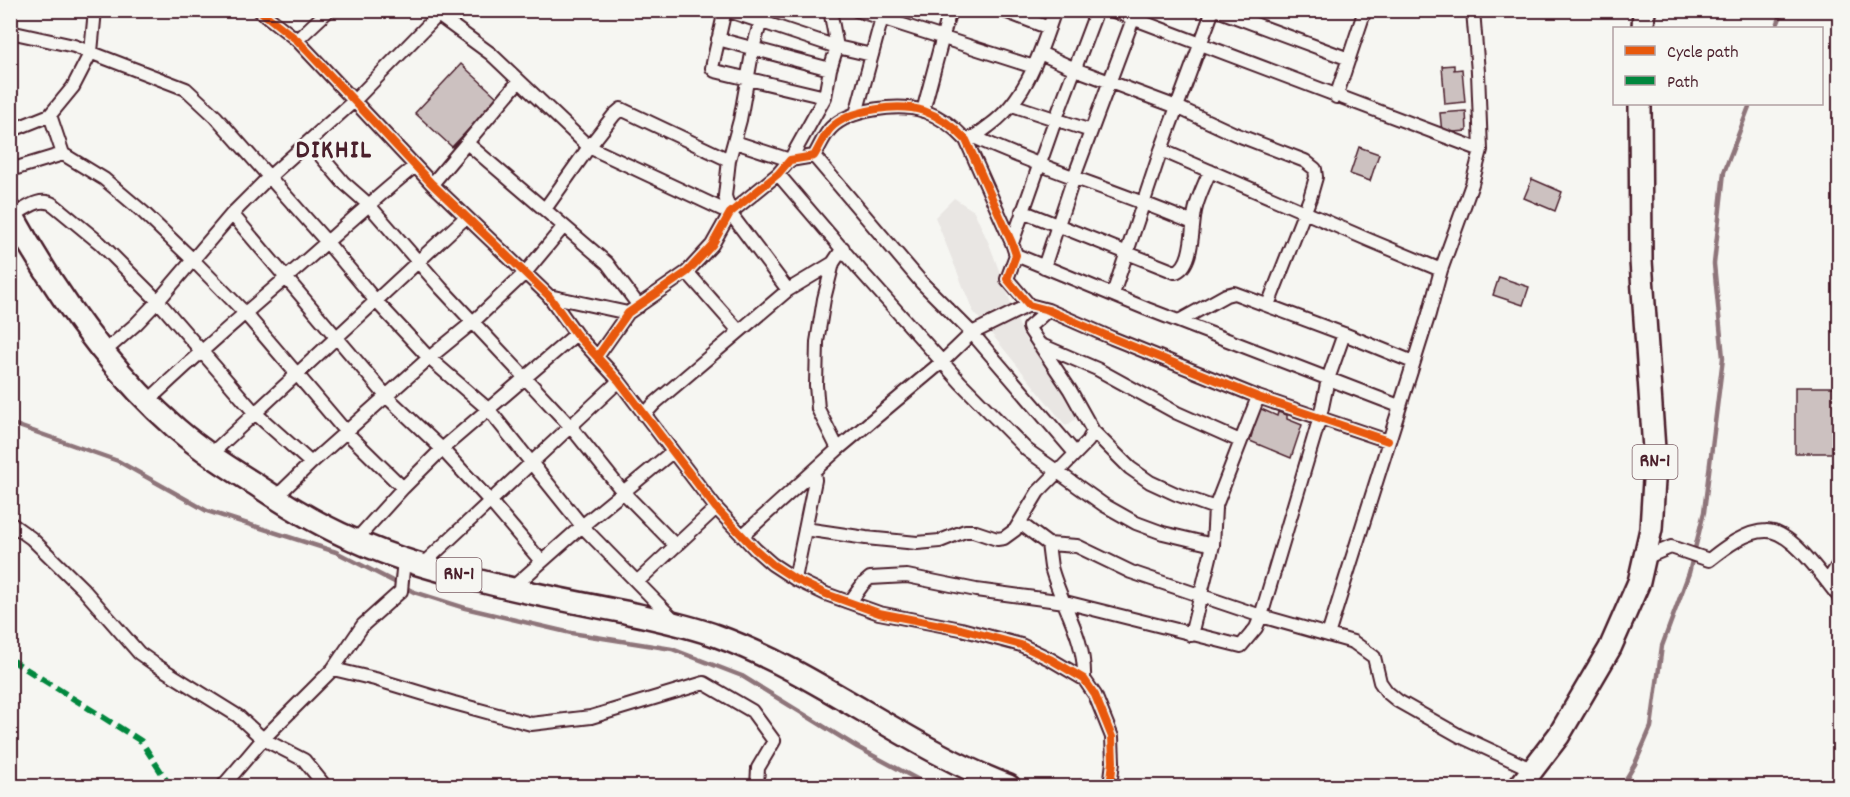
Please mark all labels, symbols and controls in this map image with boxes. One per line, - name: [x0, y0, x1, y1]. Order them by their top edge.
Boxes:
- legend: [1613, 27, 1823, 105]
- text: Cycle path: [1667, 41, 1738, 66]
- text: Path: [1667, 71, 1699, 96]
- district label: DIKHIL: [295, 132, 373, 171]
- road number: RN-1: [1632, 445, 1678, 479]
- road number: RN-1: [436, 558, 482, 592]

